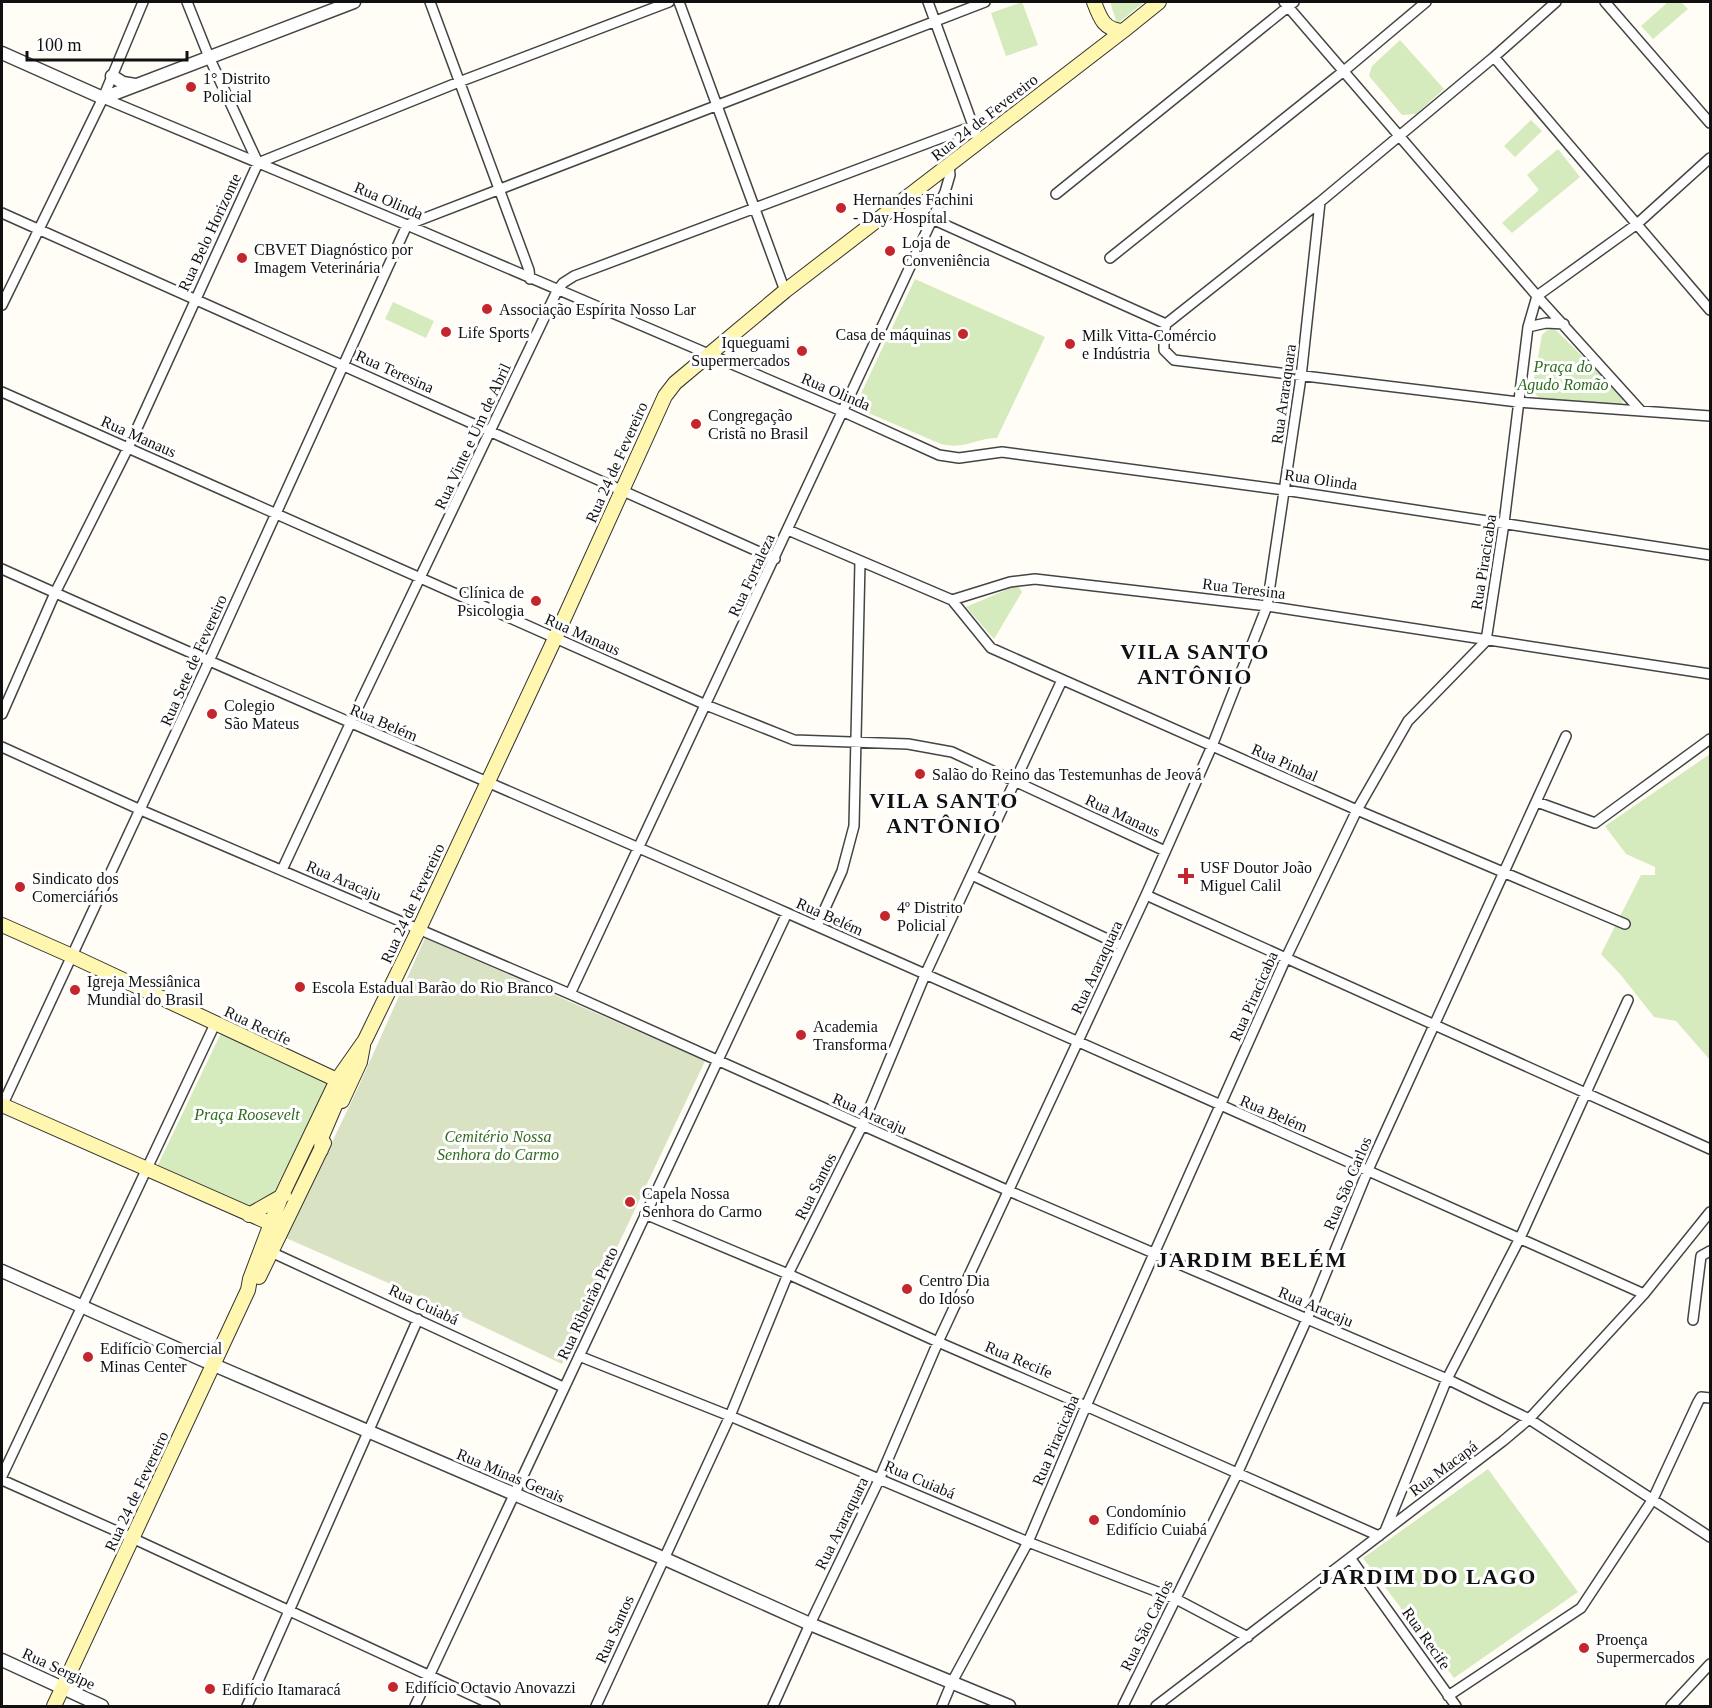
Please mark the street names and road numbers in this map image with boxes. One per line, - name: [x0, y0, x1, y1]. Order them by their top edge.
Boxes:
- street label: Rua 24 de Fevereiro: [928, 71, 1041, 164]
- street label: Rua Belo Horizonte: [175, 171, 244, 294]
- street label: Rua Olinda: [352, 178, 426, 223]
- street label: Rua Araraquara: [1268, 343, 1300, 445]
- street label: Rua Teresina: [353, 347, 436, 396]
- street label: Rua Vinte e Um de Abril: [431, 360, 514, 512]
- street label: Rua Olinda: [799, 369, 873, 414]
- street label: Rua 24 de Fevereiro: [582, 399, 651, 525]
- street label: Rua Manaus: [99, 412, 179, 461]
- street label: Rua Olinda: [1283, 466, 1358, 493]
- street label: Rua Piracicaba: [1468, 513, 1499, 611]
- street label: Rua Fortaleza: [725, 531, 778, 619]
- street label: Rua Teresina: [1201, 575, 1286, 602]
- street label: Rua Sete de Fevereiro: [157, 592, 230, 728]
- street label: Rua Manaus: [543, 610, 623, 659]
- street label: Rua Belém: [348, 701, 421, 744]
- street label: Rua Pinhal: [1249, 740, 1321, 785]
- street label: Rua Manaus: [1083, 791, 1163, 840]
- street label: Rua 24 de Fevereiro: [377, 841, 448, 966]
- street label: Rua Aracaju: [303, 857, 384, 905]
- street label: Rua Belém: [794, 894, 866, 939]
- street label: Rua Araraquara: [1067, 918, 1126, 1017]
- street label: Rua Piracicaba: [1226, 949, 1281, 1044]
- street label: Rua Recife: [222, 1003, 294, 1048]
- street label: Rua Aracaju: [830, 1090, 910, 1138]
- street label: Rua Belém: [1238, 1092, 1311, 1135]
- street label: Rua São Carlos: [1320, 1134, 1375, 1232]
- street label: Rua Santos: [791, 1150, 839, 1222]
- street label: Rua Ribeirão Preto: [554, 1244, 621, 1362]
- street label: Rua Cuiabá: [386, 1281, 461, 1328]
- street label: Rua Aracaju: [1275, 1283, 1356, 1331]
- street label: Rua Recife: [983, 1338, 1055, 1381]
- street label: Rua Piracicaba: [1029, 1393, 1082, 1488]
- street label: Rua 24 de Fevereiro: [101, 1429, 172, 1554]
- street label: Rua Macapá: [1406, 1437, 1481, 1500]
- street label: Rua Minas Gerais: [454, 1445, 567, 1506]
- street label: Rua Cuiabá: [882, 1457, 958, 1502]
- street label: Rua Araraquara: [812, 1474, 872, 1573]
- street label: Rua São Carlos: [1117, 1577, 1176, 1674]
- street label: Rua Santos: [592, 1593, 637, 1666]
- street label: Rua Recife: [1399, 1604, 1454, 1672]
- street label: Rua Sergipe: [19, 1644, 98, 1694]

